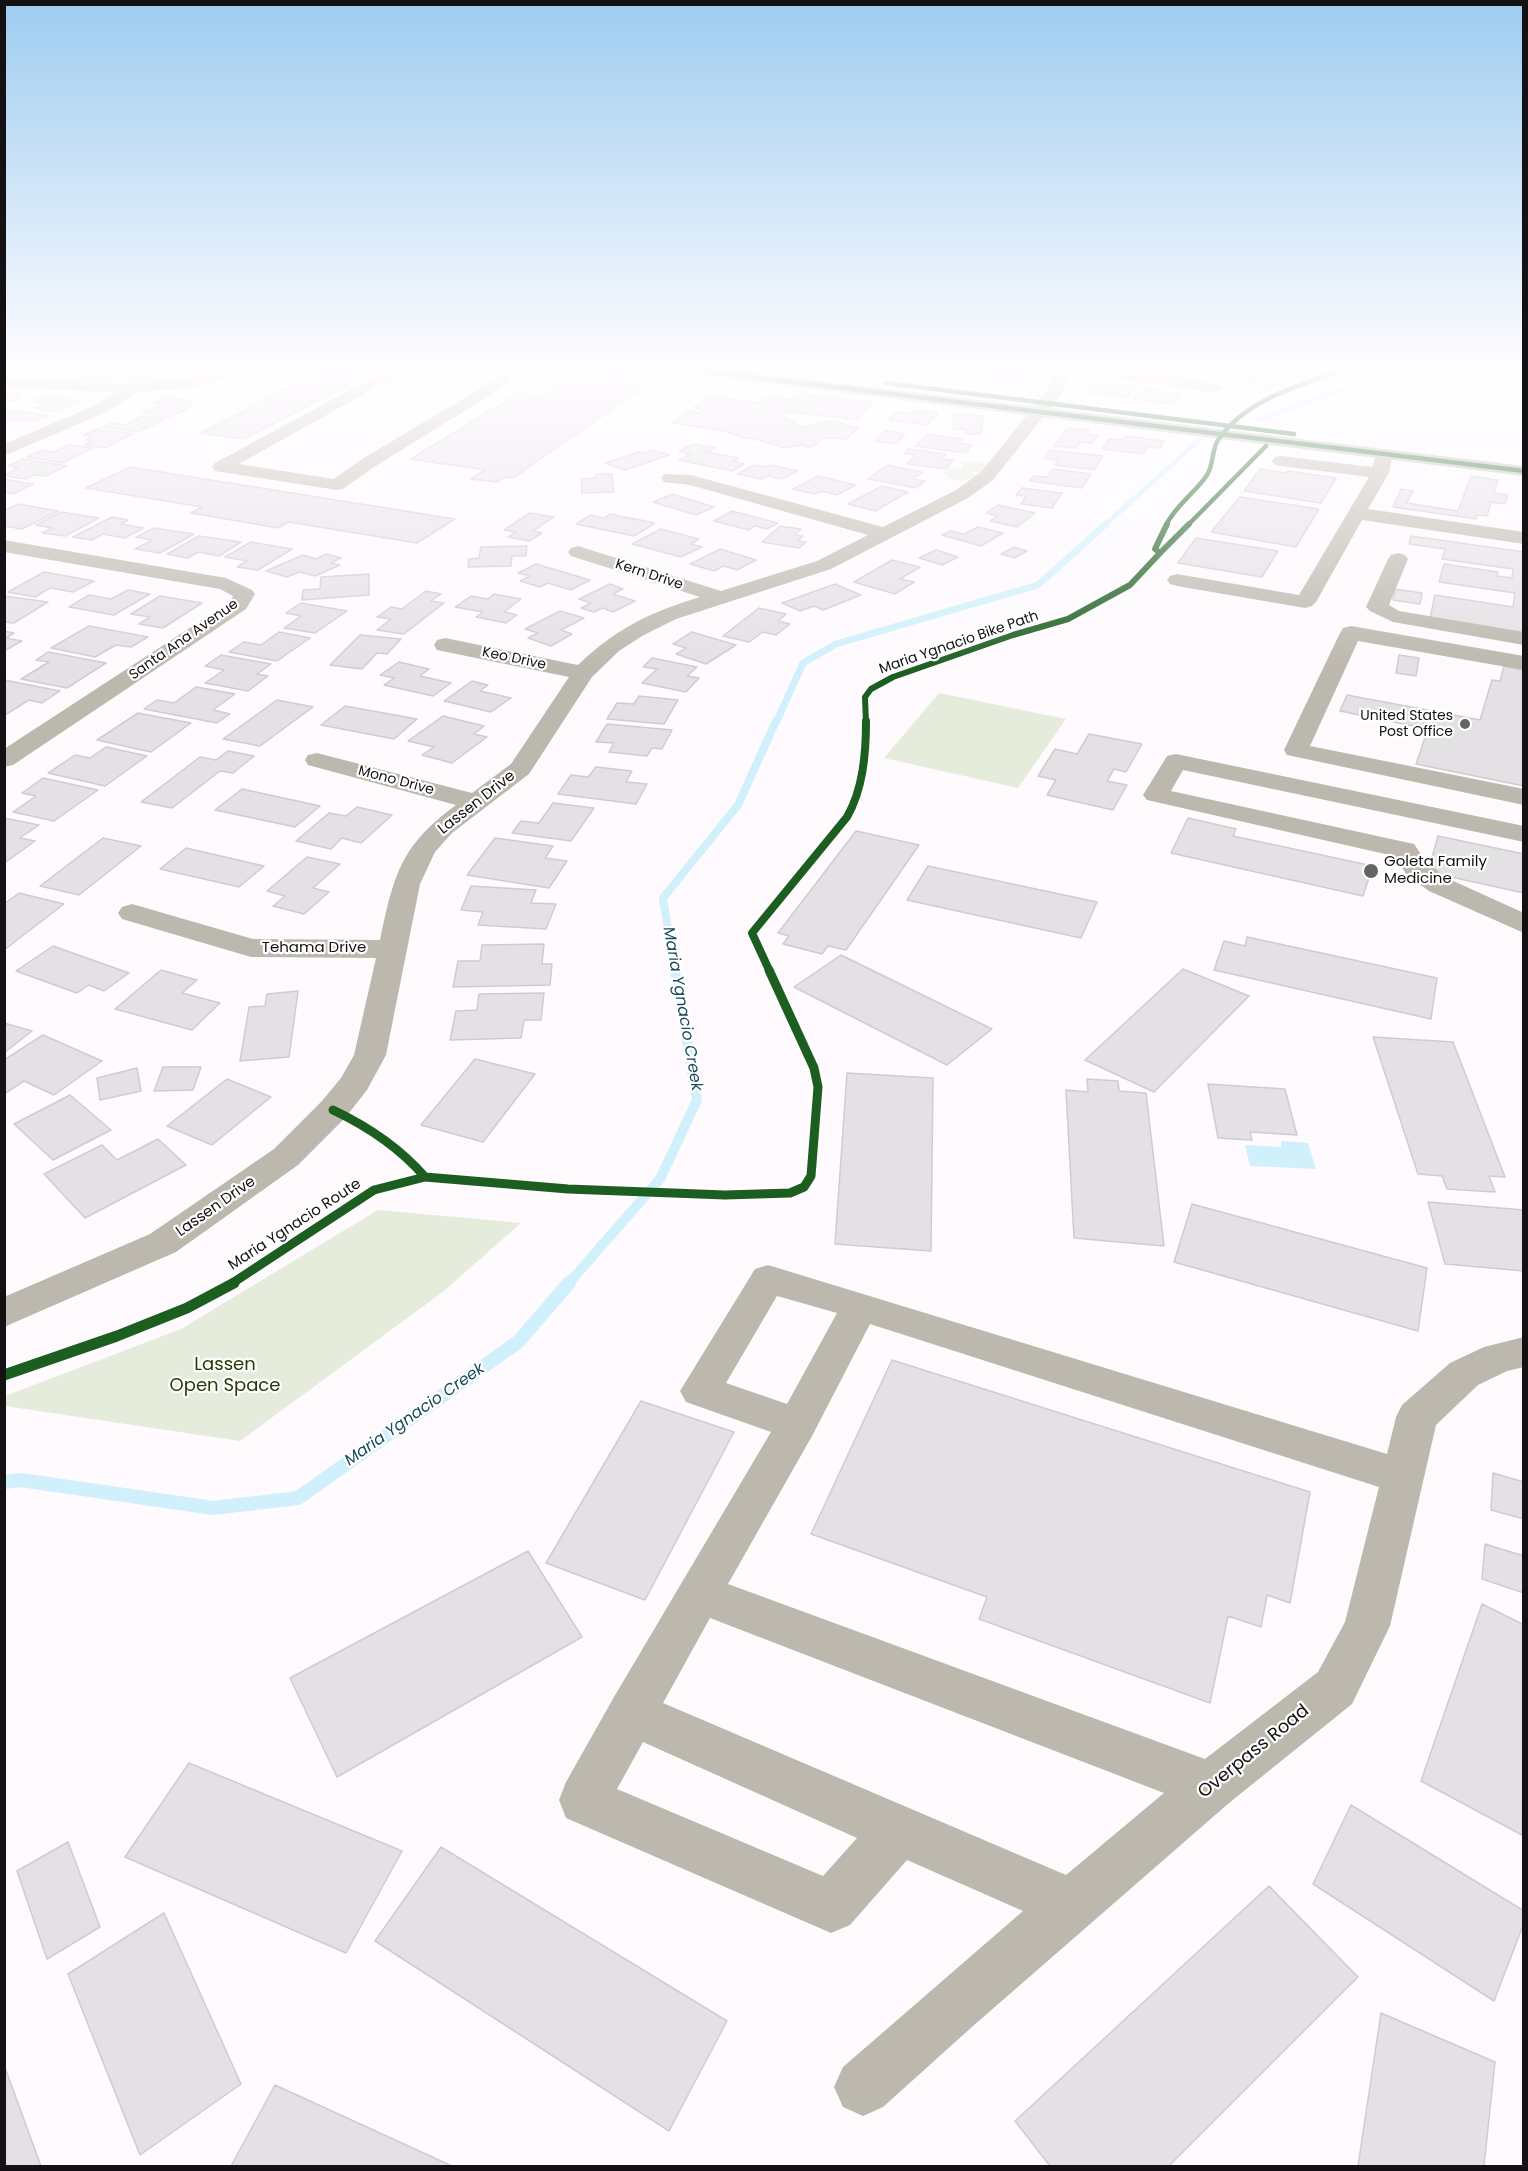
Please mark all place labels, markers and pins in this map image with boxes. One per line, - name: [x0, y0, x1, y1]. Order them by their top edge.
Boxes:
- place label: United States Post Office: [1360, 708, 1453, 740]
- marker: United States Post Office: [1458, 717, 1472, 731]
- place label: Goleta Family Medicine: [1384, 853, 1487, 888]
- marker: Goleta Family Medicine: [1362, 862, 1380, 880]

